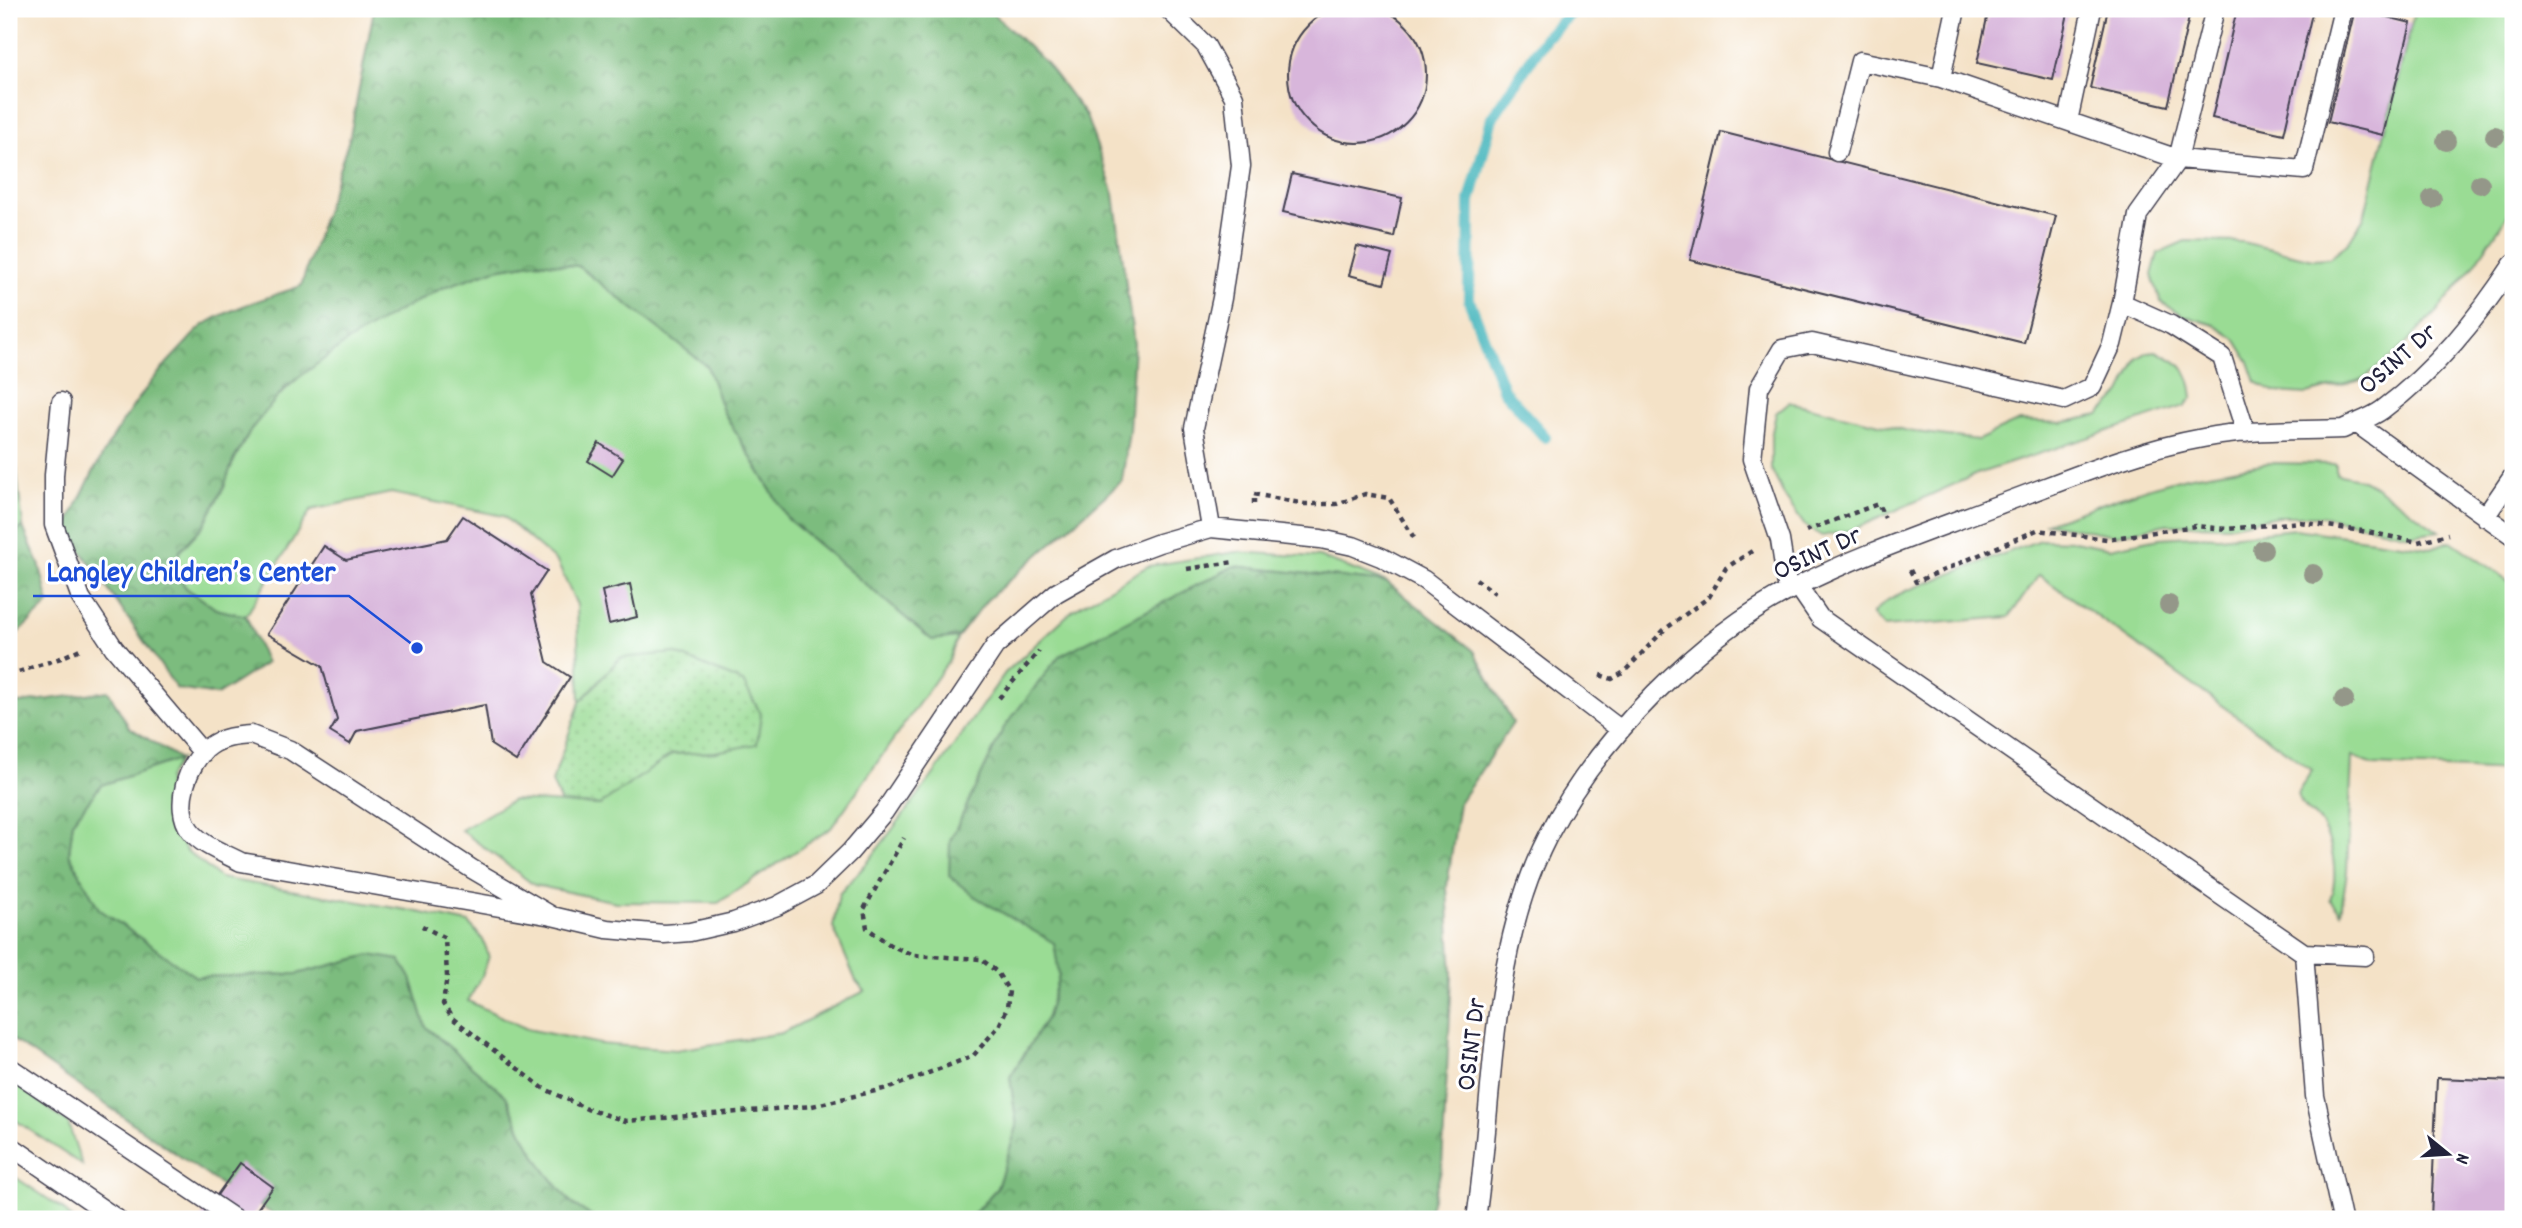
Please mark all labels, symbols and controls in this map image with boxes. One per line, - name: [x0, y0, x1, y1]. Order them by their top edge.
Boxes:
- street label: OSINT Dr: [2351, 315, 2448, 407]
- street label: OSINT Dr: [1767, 517, 1869, 593]
- callout: Langley Children’s Center: [33, 545, 349, 596]
- text: Langley Children’s Center: [47, 554, 336, 597]
- street label: OSINT Dr: [1448, 995, 1500, 1093]
- north arrow: [2414, 1120, 2484, 1190]
- text: N: [2447, 1150, 2475, 1167]

